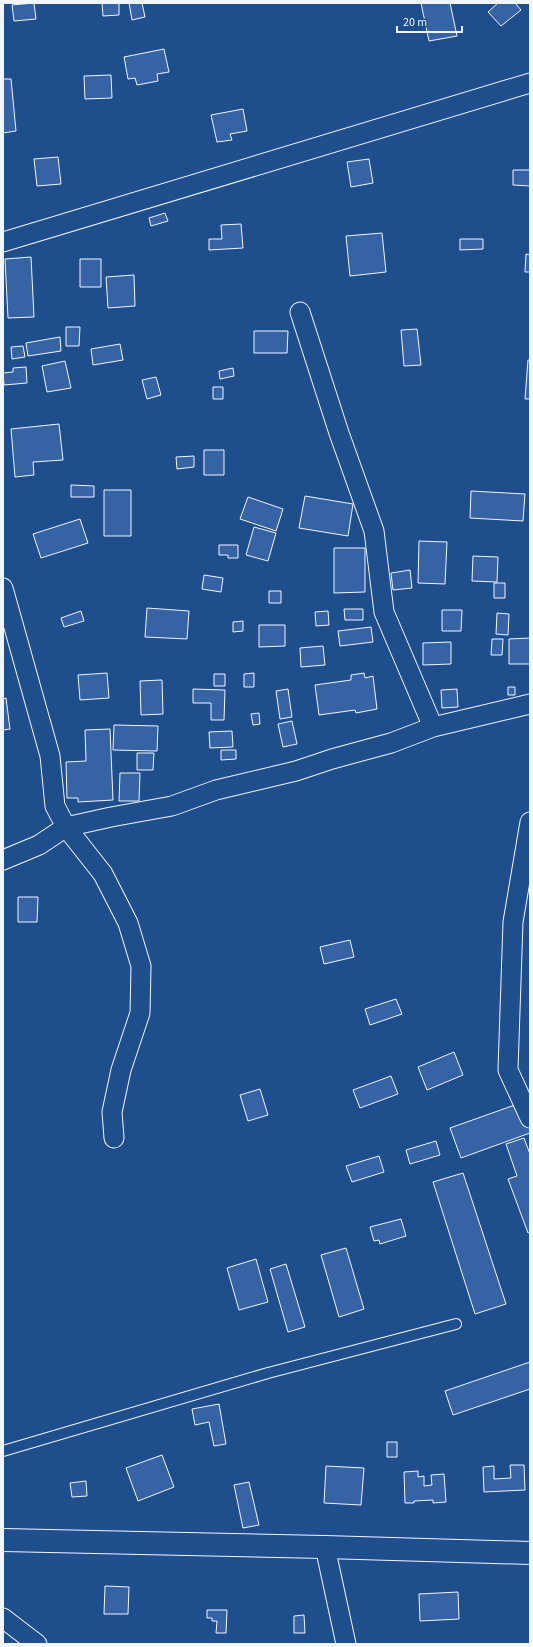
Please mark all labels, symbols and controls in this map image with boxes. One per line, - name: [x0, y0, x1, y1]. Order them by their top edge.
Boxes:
- scale bar: [397, 8, 462, 34]
- text: 20 m: [403, 14, 427, 31]

